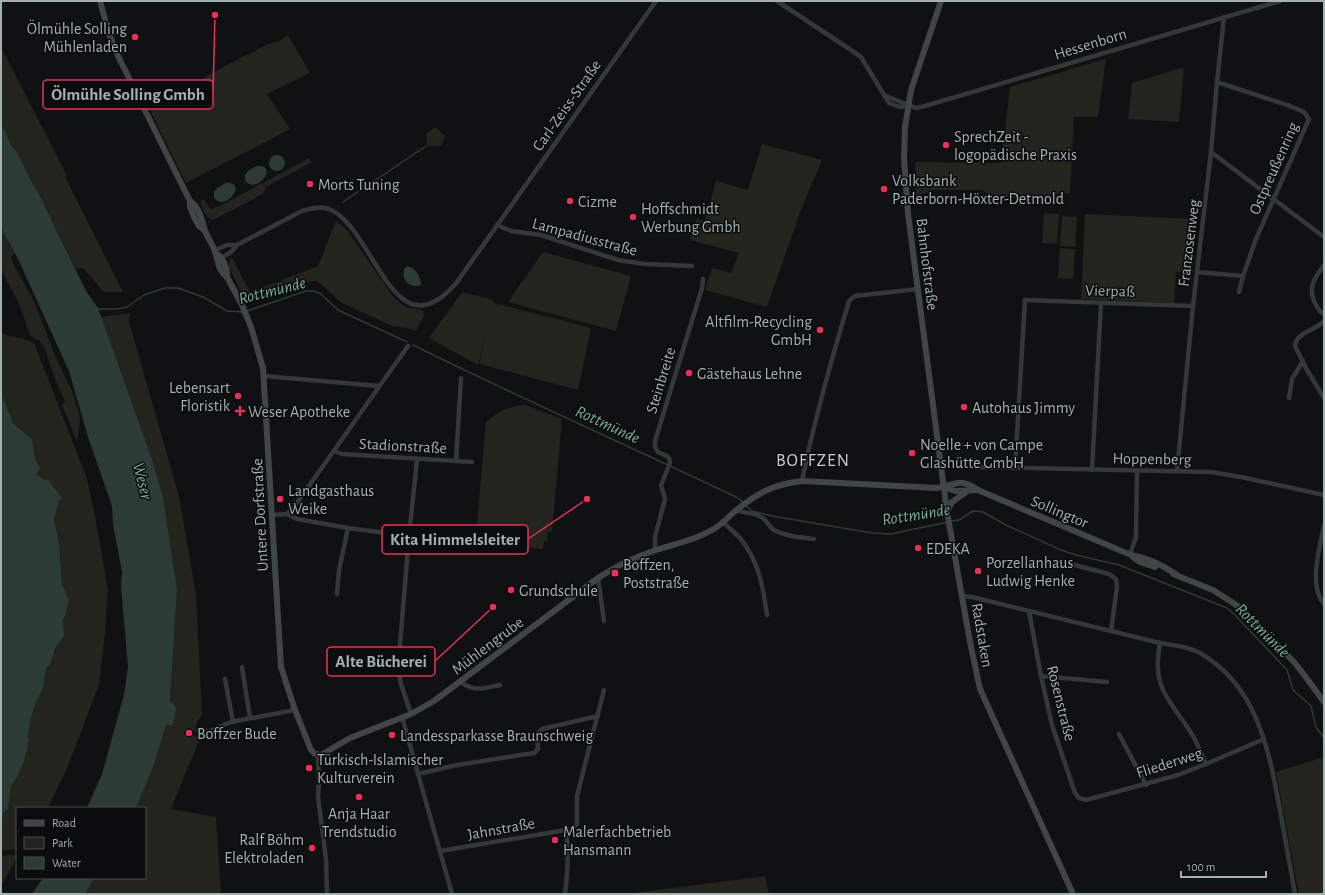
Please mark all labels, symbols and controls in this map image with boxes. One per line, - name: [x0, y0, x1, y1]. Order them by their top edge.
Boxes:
- place label: Ölmühle Solling Mühlenladen: [27, 19, 127, 55]
- street label: Hessenborn: [1052, 25, 1128, 63]
- marker: Ölmühle Solling Mühlenladen: [130, 32, 140, 42]
- street label: Carl-Zeiss-Straße: [530, 57, 604, 154]
- callout: Ölmühle Solling Gmbh: [43, 80, 213, 109]
- text: Ölmühle Solling Gmbh: [51, 85, 205, 103]
- street label: Ostpreußenring: [1246, 120, 1301, 217]
- place label: SprechZeit - logopädische Praxis: [954, 129, 1077, 163]
- marker: SprechZeit - logopädische Praxis: [941, 140, 951, 150]
- place label: Volksbank Paderborn-Höxter-Detmold: [892, 173, 1064, 207]
- place label: Morts Tuning: [318, 177, 400, 193]
- marker: Morts Tuning: [305, 179, 315, 189]
- marker: Volksbank Paderborn-Höxter-Detmold: [879, 184, 889, 194]
- place label: Cizme: [578, 194, 617, 210]
- marker: Cizme: [565, 196, 575, 206]
- street label: Franzosenweg: [1176, 198, 1202, 288]
- place label: Hoffschmidt Werbung Gmbh: [641, 201, 741, 235]
- marker: Hoffschmidt Werbung Gmbh: [628, 212, 638, 222]
- street label: Lampadiusstraße: [530, 215, 639, 259]
- street label: Bahnhofstraße: [913, 217, 941, 311]
- water label: Rottmünde: [237, 274, 308, 307]
- street label: Vierpaß: [1085, 282, 1135, 300]
- place label: Altfilm-Recycling GmbH: [705, 314, 812, 348]
- marker: Altfilm-Recycling GmbH: [815, 325, 825, 335]
- street label: Steinbreite: [643, 345, 679, 415]
- place label: Gästehaus Lehne: [697, 366, 802, 382]
- marker: Gästehaus Lehne: [684, 368, 694, 378]
- place label: Lebensart Floristik: [169, 380, 231, 414]
- marker: Lebensart Floristik: [233, 391, 243, 401]
- place label: Autohaus Jimmy: [972, 400, 1075, 417]
- water label: Rottmünde: [573, 402, 643, 447]
- marker: Autohaus Jimmy: [959, 402, 969, 412]
- place label: Weser Apotheke: [248, 404, 350, 420]
- marker: Weser Apotheke: [235, 406, 245, 416]
- street label: Stadionstraße: [359, 436, 447, 456]
- place label: Noelle + von Campe Glashütte GmbH: [920, 437, 1043, 471]
- marker: Noelle + von Campe Glashütte GmbH: [907, 448, 917, 458]
- street label: Hoppenberg: [1112, 450, 1192, 468]
- district label: BOFFZEN: [776, 452, 850, 470]
- street label: Untere Dorfstraße: [249, 458, 271, 572]
- water label: Weser: [129, 461, 156, 502]
- place label: Landgasthaus Weike: [288, 483, 374, 517]
- street label: Sollingtor: [1029, 493, 1091, 531]
- marker: Landgasthaus Weike: [275, 494, 285, 504]
- water label: Rottmünde: [881, 501, 951, 528]
- callout: Kita Himmelsleiter: [382, 525, 528, 554]
- text: Kita Himmelsleiter: [390, 531, 520, 548]
- place label: EDEKA: [926, 541, 970, 557]
- marker: EDEKA: [913, 543, 923, 553]
- place label: Porzellanhaus Ludwig Henke: [986, 555, 1075, 589]
- place label: Boffzen, Poststraße: [623, 557, 689, 591]
- marker: Porzellanhaus Ludwig Henke: [973, 566, 983, 576]
- marker: Boffzen, Poststraße: [610, 568, 620, 578]
- place label: Grundschule: [519, 583, 598, 599]
- marker: Grundschule: [506, 585, 516, 595]
- water label: Rottmünde: [1232, 600, 1293, 661]
- street label: Radstaken: [968, 602, 996, 669]
- street label: Mühlengrube: [449, 614, 526, 678]
- callout: Alte Bücherei: [327, 647, 435, 676]
- text: Alte Bücherei: [335, 653, 427, 670]
- street label: Rosenstraße: [1044, 664, 1078, 743]
- place label: Boffzer Bude: [197, 726, 277, 742]
- marker: Boffzer Bude: [184, 728, 194, 738]
- place label: Landessparkasse Braunschweig: [400, 728, 593, 744]
- marker: Landessparkasse Braunschweig: [387, 730, 397, 740]
- street label: Fliederweg: [1134, 745, 1205, 781]
- place label: Türkisch-Islamischer Kulturverein: [317, 752, 444, 786]
- marker: Türkisch-Islamischer Kulturverein: [304, 763, 314, 773]
- marker: Anja Haar Trendstudio: [354, 792, 364, 802]
- place label: Anja Haar Trendstudio: [321, 806, 397, 840]
- legend: [16, 807, 146, 879]
- street label: Jahnstraße: [466, 815, 536, 843]
- text: Road: [52, 817, 76, 829]
- place label: Malerfachbetrieb Hansmann: [563, 824, 671, 858]
- place label: Ralf Böhm Elektroladen: [224, 832, 304, 866]
- marker: Malerfachbetrieb Hansmann: [550, 835, 560, 845]
- text: Park: [52, 837, 73, 849]
- marker: Ralf Böhm Elektroladen: [307, 843, 317, 853]
- scale bar: [1181, 853, 1266, 879]
- text: Water: [52, 857, 81, 869]
- text: 100 m: [1187, 861, 1215, 873]

